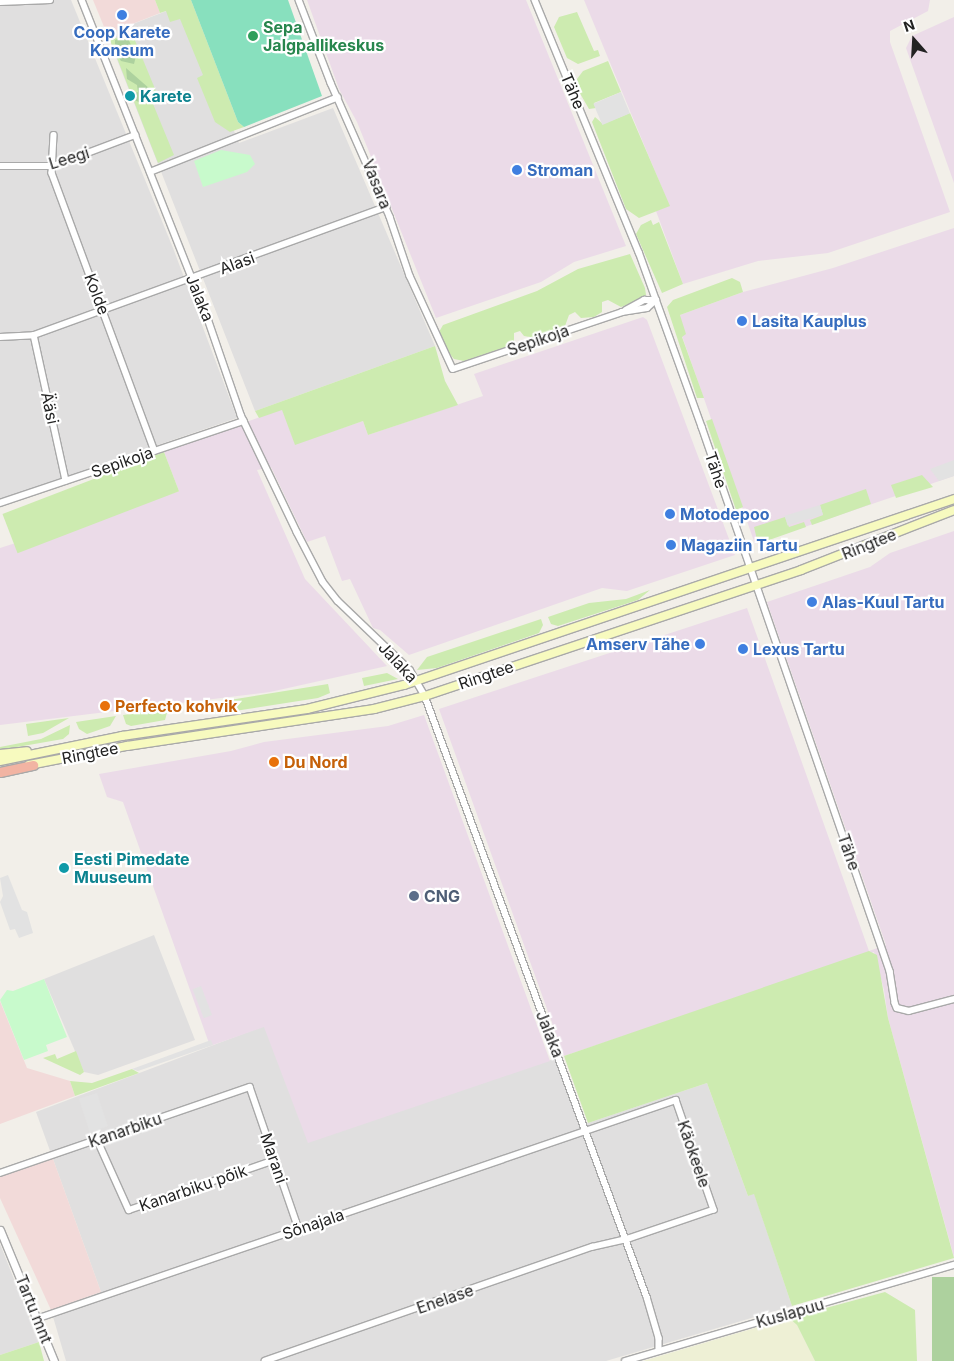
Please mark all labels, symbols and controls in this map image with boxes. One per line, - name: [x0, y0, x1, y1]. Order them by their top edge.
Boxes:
- marker: Coop Karete Konsum: [116, 9, 128, 21]
- north arrow: [889, 15, 939, 65]
- text: N: [901, 16, 917, 35]
- place label: Sepa Jalgpallikeskus: [263, 17, 384, 55]
- place label: Coop Karete Konsum: [73, 22, 171, 60]
- marker: Sepa Jalgpallikeskus: [247, 30, 259, 42]
- street label: Tähe: [557, 70, 589, 112]
- place label: Karete: [140, 86, 192, 106]
- marker: Karete: [124, 90, 136, 102]
- street label: Leegi: [46, 143, 92, 173]
- street label: Vasara: [358, 156, 396, 212]
- place label: Stroman: [527, 160, 593, 180]
- marker: Stroman: [511, 164, 523, 176]
- street label: Alasi: [217, 248, 257, 278]
- street label: Kolde: [80, 271, 114, 317]
- street label: Jalaka: [182, 272, 218, 324]
- place label: Lasita Kauplus: [752, 311, 867, 331]
- marker: Lasita Kauplus: [736, 315, 748, 327]
- street label: Sepikoja: [505, 320, 571, 360]
- street label: Ääsi: [37, 390, 63, 426]
- street label: Sepikoja: [89, 442, 155, 482]
- street label: Tähe: [701, 449, 731, 491]
- place label: Motodepoo: [680, 504, 770, 524]
- marker: Motodepoo: [664, 508, 676, 520]
- street label: Ringtee: [839, 524, 899, 564]
- place label: Magaziin Tartu: [681, 535, 798, 555]
- marker: Magaziin Tartu: [665, 539, 677, 551]
- place label: Alas-Kuul Tartu: [822, 592, 944, 612]
- marker: Alas-Kuul Tartu: [806, 596, 818, 608]
- place label: Amserv Tähe: [586, 634, 690, 654]
- street label: Jalaka: [374, 638, 422, 686]
- marker: Amserv Tähe: [694, 638, 706, 650]
- place label: Lexus Tartu: [753, 639, 845, 659]
- marker: Lexus Tartu: [737, 643, 749, 655]
- street label: Ringtee: [456, 657, 516, 693]
- place label: Perfecto kohvik: [115, 696, 238, 716]
- marker: Perfecto kohvik: [99, 700, 111, 712]
- street label: Ringtee: [60, 738, 120, 768]
- place label: Du Nord: [284, 752, 348, 772]
- marker: Du Nord: [268, 756, 280, 768]
- street label: Tähe: [834, 831, 864, 873]
- place label: Eesti Pimedate Muuseum: [74, 849, 190, 887]
- marker: Eesti Pimedate Muuseum: [58, 862, 70, 874]
- place label: CNG: [424, 886, 460, 906]
- marker: CNG: [408, 890, 420, 902]
- street label: Jalaka: [532, 1008, 568, 1060]
- street label: Kanarbiku: [86, 1108, 164, 1152]
- street label: Käokeele: [674, 1118, 714, 1190]
- street label: Marani: [256, 1130, 292, 1186]
- street label: Kanarbiku põik: [136, 1161, 250, 1215]
- street label: Sõnajala: [280, 1205, 346, 1243]
- street label: Tartu mnt: [12, 1272, 56, 1346]
- street label: Enelase: [414, 1280, 476, 1318]
- street label: Kuslapuu: [754, 1294, 826, 1332]

